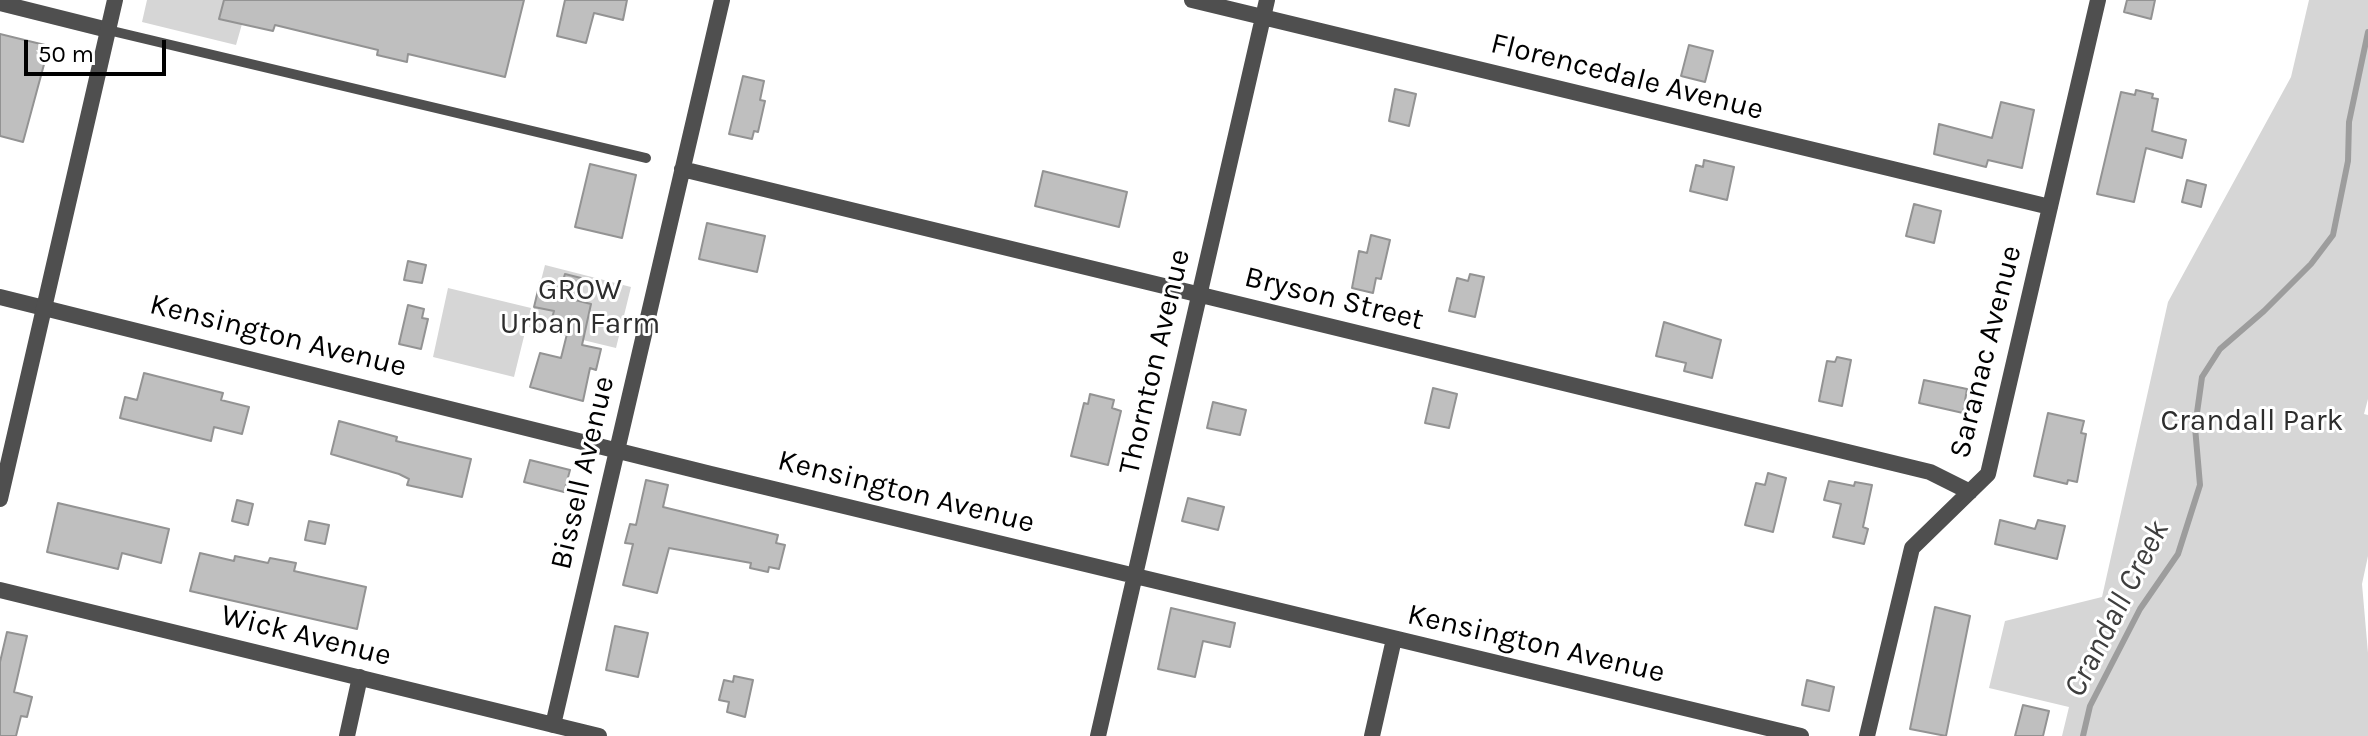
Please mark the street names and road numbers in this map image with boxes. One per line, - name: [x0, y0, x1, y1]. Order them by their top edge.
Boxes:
- street label: Florencedale Avenue: [1487, 26, 1767, 128]
- street label: Saranac Avenue: [1942, 242, 2030, 462]
- street label: Thornton Avenue: [1112, 246, 1198, 478]
- street label: Bryson Street: [1241, 259, 1427, 339]
- street label: Kensington Avenue: [146, 287, 410, 385]
- street label: Bissell Avenue: [543, 373, 623, 573]
- street label: Kensington Avenue: [774, 443, 1038, 541]
- street label: Wick Avenue: [217, 597, 395, 675]
- street label: Kensington Avenue: [1404, 597, 1668, 691]

